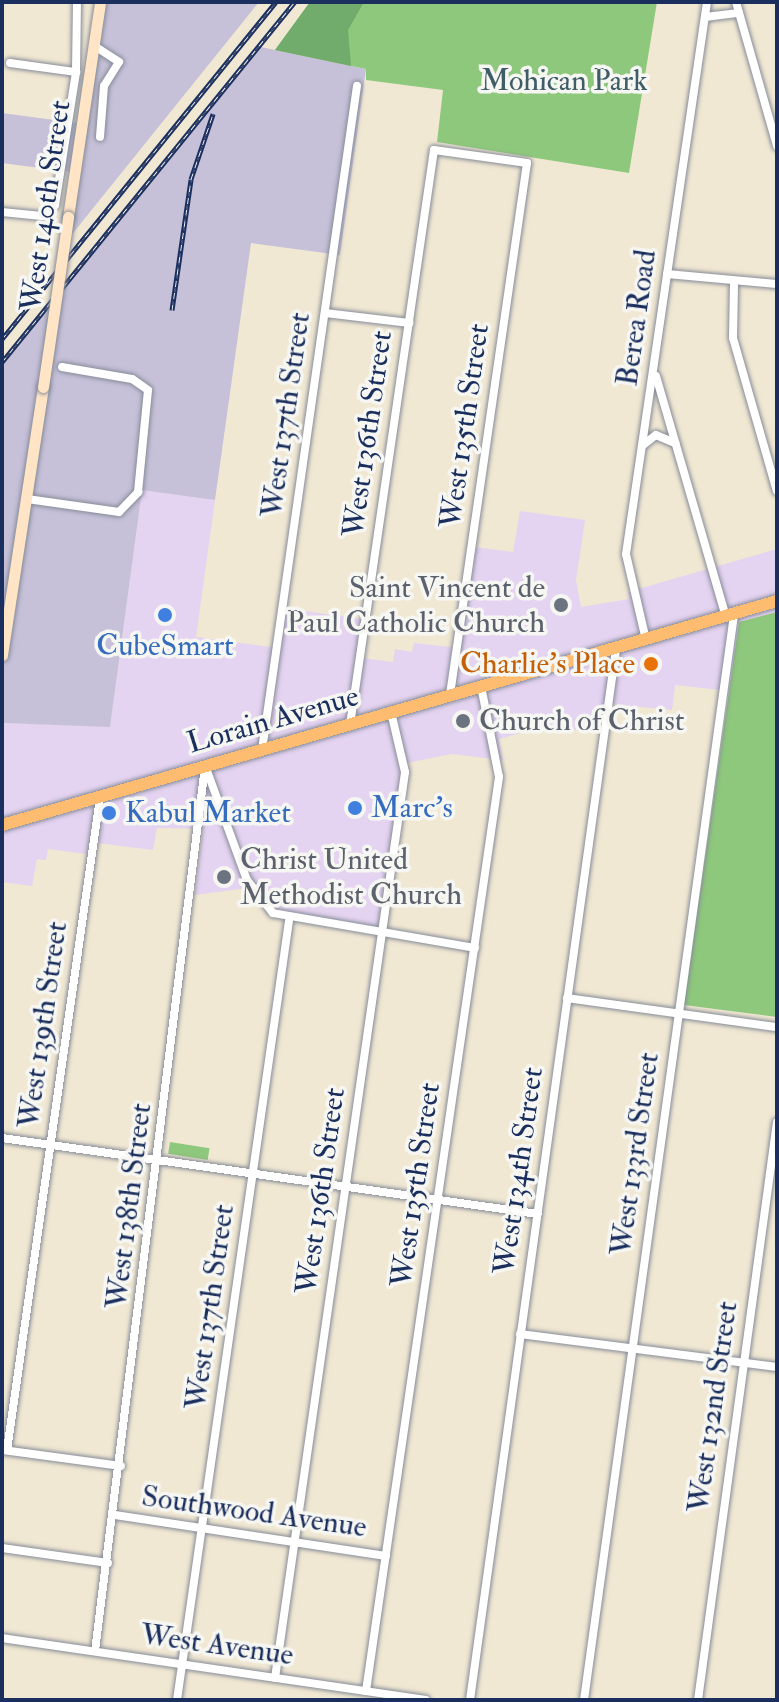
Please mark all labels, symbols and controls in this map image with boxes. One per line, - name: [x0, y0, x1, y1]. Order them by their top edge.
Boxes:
- park label: Mohican Park: [480, 63, 648, 99]
- street label: West 140th Street: [13, 98, 79, 314]
- street label: Berea Road: [610, 248, 664, 388]
- street label: West 137th Street: [254, 310, 318, 520]
- street label: West 135th Street: [433, 321, 497, 531]
- street label: West 136th Street: [336, 328, 400, 540]
- place label: Saint Vincent de Paul Catholic Church: [287, 570, 545, 640]
- marker: Saint Vincent de Paul Catholic Church: [552, 596, 570, 614]
- marker: CubeSmart: [156, 606, 174, 624]
- place label: CubeSmart: [96, 628, 234, 664]
- place label: Charlie's Place: [460, 646, 635, 682]
- marker: Charlie's Place: [642, 655, 660, 673]
- street label: Lorain Avenue: [183, 678, 363, 762]
- place label: Church of Christ: [479, 703, 685, 739]
- marker: Church of Christ: [454, 712, 472, 730]
- place label: Marc's: [371, 790, 453, 826]
- place label: Kabul Market: [125, 795, 291, 831]
- marker: Marc's: [346, 799, 364, 817]
- marker: Kabul Market: [100, 804, 118, 822]
- place label: Christ United Methodist Church: [240, 842, 462, 912]
- marker: Christ United Methodist Church: [215, 868, 233, 886]
- street label: West 139th Street: [11, 919, 75, 1131]
- street label: West 133rd Street: [603, 1050, 667, 1258]
- street label: West 134th Street: [487, 1065, 551, 1277]
- street label: West 135th Street: [384, 1080, 448, 1290]
- street label: West 136th Street: [289, 1085, 353, 1297]
- street label: West 138th Street: [99, 1101, 159, 1311]
- street label: West 137th Street: [178, 1202, 242, 1412]
- street label: West 132nd Street: [680, 1299, 746, 1515]
- street label: Southwood Avenue: [139, 1478, 369, 1546]
- street label: West Avenue: [138, 1616, 296, 1674]

